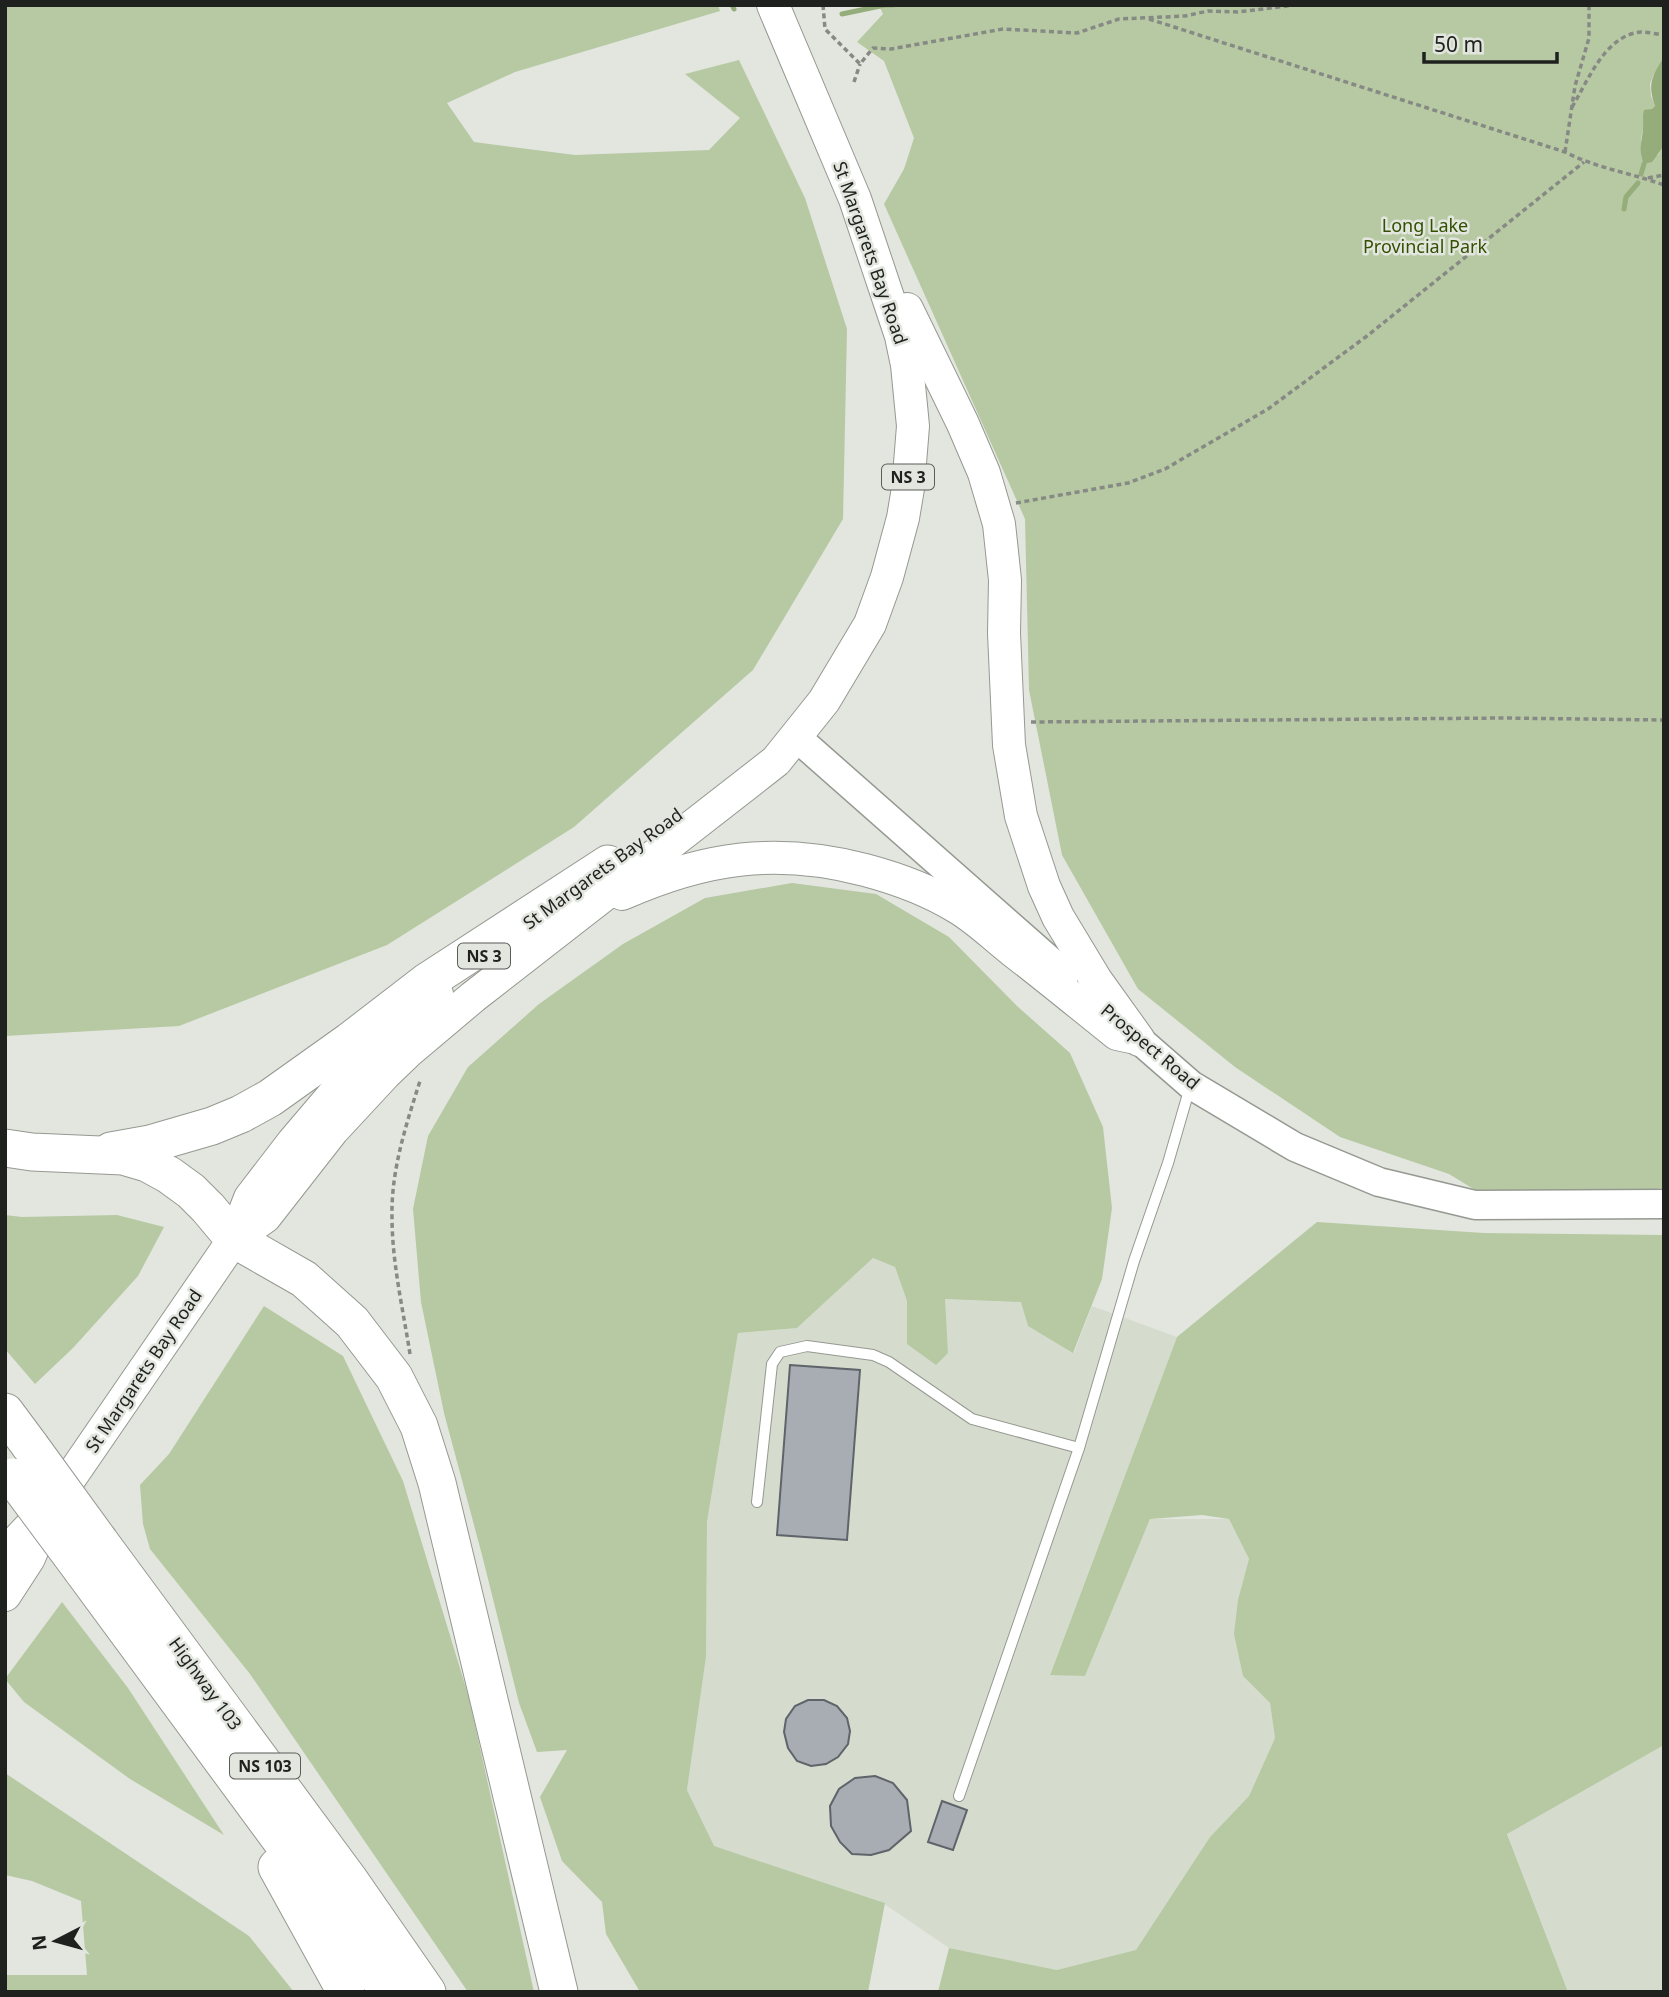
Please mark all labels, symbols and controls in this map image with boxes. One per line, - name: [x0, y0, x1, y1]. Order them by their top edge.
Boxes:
- scale bar: [1424, 21, 1557, 65]
- text: 50 m: [1434, 30, 1483, 58]
- street label: St Margarets Bay Road: [828, 158, 914, 347]
- park label: Long Lake Provincial Park: [1363, 213, 1487, 258]
- road number: NS 3: [882, 464, 934, 490]
- street label: St Margarets Bay Road: [518, 802, 687, 934]
- road number: NS 3: [458, 944, 510, 968]
- street label: Prospect Road: [1096, 998, 1205, 1095]
- street label: St Margarets Bay Road: [80, 1284, 207, 1457]
- street label: Highway 103: [164, 1632, 248, 1735]
- road number: NS 103: [230, 1754, 300, 1778]
- north arrow: [21, 1906, 91, 1976]
- text: N: [25, 1934, 53, 1952]

